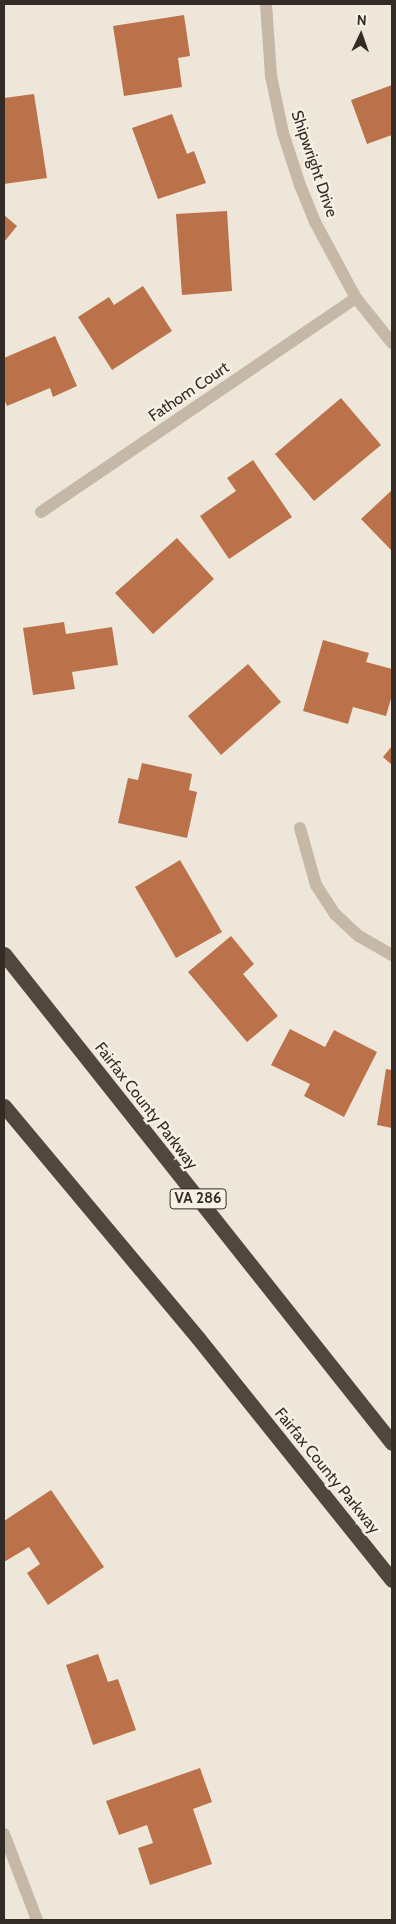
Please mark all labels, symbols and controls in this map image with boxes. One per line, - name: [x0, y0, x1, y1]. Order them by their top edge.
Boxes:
- north arrow: [336, 10, 386, 60]
- text: N: [356, 11, 367, 29]
- street label: Shipwright Drive: [287, 108, 341, 220]
- street label: Fathom Court: [145, 358, 233, 426]
- street label: Fairfax County Parkway: [90, 1039, 202, 1173]
- road number: VA 286: [169, 1186, 227, 1212]
- street label: Fairfax County Parkway: [270, 1404, 384, 1538]

